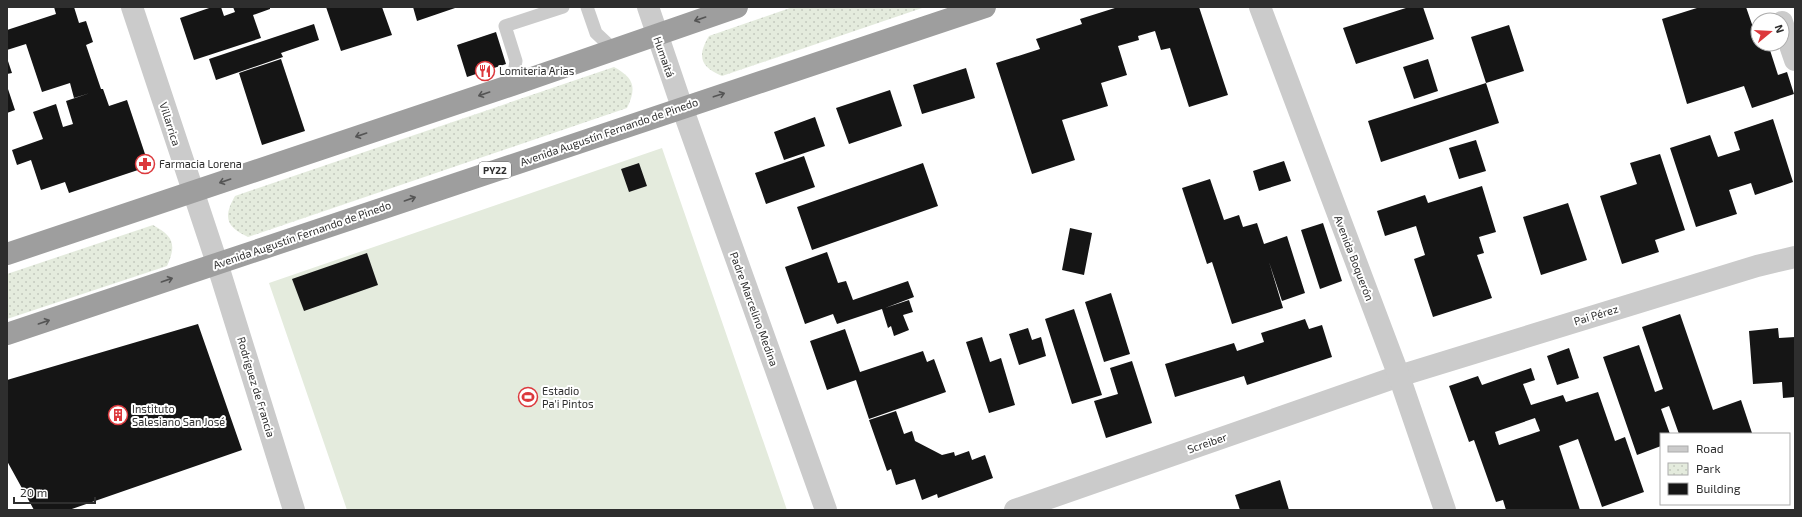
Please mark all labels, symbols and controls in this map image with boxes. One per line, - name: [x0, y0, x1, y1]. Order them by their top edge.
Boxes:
- north arrow: [1750, 12, 1790, 52]
- one-way arrow: [694, 16, 706, 24]
- text: N: [1773, 23, 1787, 35]
- street label: Humaitá: [651, 35, 677, 79]
- restaurant icon: Lomiteria Arias: [474, 60, 496, 82]
- place label: Lomiteria Arias: [499, 64, 575, 77]
- one-way arrow: [478, 91, 491, 98]
- one-way arrow: [712, 91, 725, 98]
- street label: Avenida Augustín Fernando de Pinedo: [518, 95, 700, 168]
- street label: Villarrica: [157, 100, 184, 147]
- one-way arrow: [355, 132, 368, 139]
- pharmacy icon: Farmacia Lorena: [134, 153, 156, 175]
- place label: Farmacia Lorena: [159, 157, 242, 170]
- road number: PY22: [479, 162, 511, 178]
- one-way arrow: [218, 178, 231, 185]
- one-way arrow: [403, 194, 415, 202]
- street label: Avenida Augustín Fernando de Pinedo: [211, 198, 393, 271]
- street label: Avenida Boquerón: [1332, 213, 1377, 302]
- street label: Padre Marcelino Medina: [728, 250, 781, 368]
- one-way arrow: [160, 276, 173, 283]
- street label: Pai Pérez: [1572, 302, 1620, 327]
- one-way arrow: [37, 318, 50, 325]
- street label: Rodríguez de Francia: [235, 335, 278, 439]
- place label: Estadio Pa'i Pintos: [542, 384, 594, 410]
- sports icon: Estadio Pa'i Pintos: [517, 386, 539, 408]
- place label: Instituto Salesiano San José: [132, 402, 225, 428]
- building icon: Instituto Salesiano San José: [107, 404, 129, 426]
- street label: Screiber: [1185, 430, 1229, 455]
- legend: [1660, 433, 1790, 505]
- text: Road: [1696, 441, 1724, 455]
- text: Park: [1696, 461, 1721, 475]
- scale bar: [14, 479, 95, 505]
- text: Building: [1696, 481, 1741, 495]
- text: 20 m: [20, 485, 47, 499]

